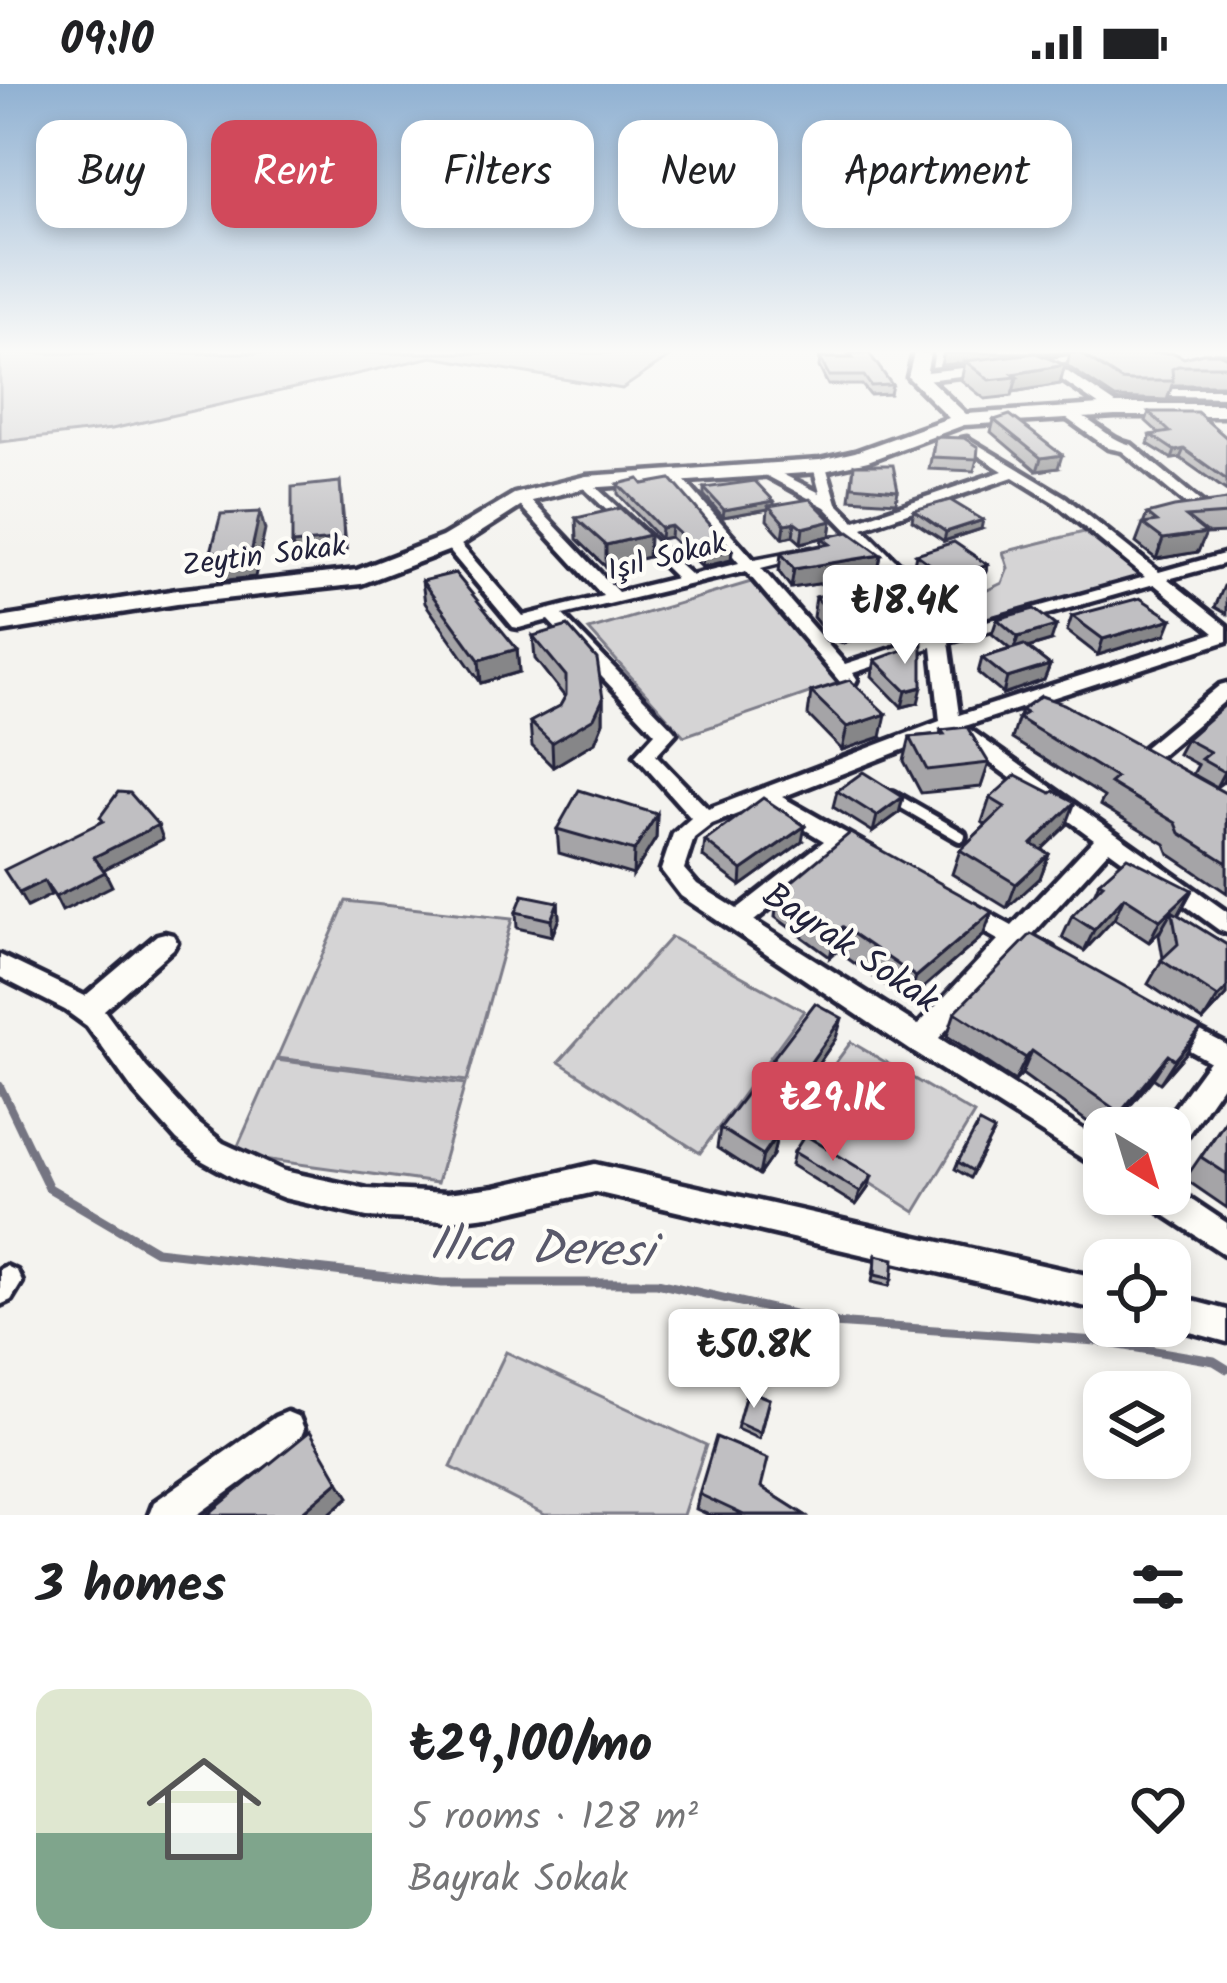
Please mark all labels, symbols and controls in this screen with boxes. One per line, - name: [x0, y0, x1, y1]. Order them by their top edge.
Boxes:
- text: 09:10: [60, 6, 154, 78]
- chip: Buy: [36, 120, 187, 228]
- chip: Rent: [211, 120, 377, 228]
- chip: Filters: [401, 120, 594, 228]
- chip: New: [618, 120, 778, 228]
- chip: Apartment: [802, 120, 1072, 228]
- street label: Işıl Sokak: [602, 520, 732, 596]
- street label: Zeytin Sokak: [179, 523, 350, 591]
- pin: ₺18.4K: [807, 565, 1003, 667]
- text: ₺18.4K: [850, 573, 960, 635]
- street label: Bayrak Sokak: [750, 869, 951, 1030]
- pin: ₺29.1K: [735, 1062, 931, 1164]
- text: ₺29.1K: [779, 1070, 887, 1132]
- north arrow: [1083, 1107, 1191, 1215]
- map controls: [1083, 1107, 1191, 1479]
- water label: Ilıca Deresi: [428, 1208, 664, 1292]
- button: locate: [1083, 1239, 1191, 1347]
- pin: ₺50.8K: [656, 1309, 852, 1411]
- text: ₺50.8K: [695, 1317, 813, 1379]
- button: layers: [1083, 1371, 1191, 1479]
- text: 3 homes: [36, 1547, 226, 1628]
- icon: filters: [1125, 1554, 1191, 1620]
- text: ₺29,100/mo: [408, 1707, 652, 1788]
- icon: home: [132, 1737, 276, 1881]
- icon: heart: [1125, 1776, 1191, 1842]
- text: 5 rooms · 128 m²: [408, 1788, 698, 1850]
- text: Bayrak Sokak: [408, 1850, 628, 1912]

